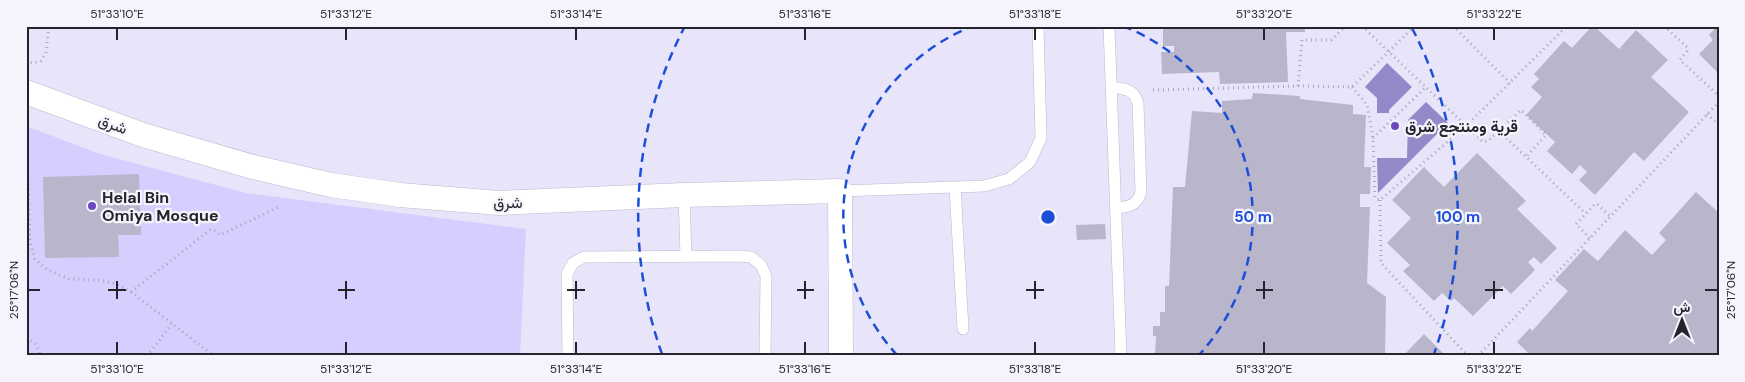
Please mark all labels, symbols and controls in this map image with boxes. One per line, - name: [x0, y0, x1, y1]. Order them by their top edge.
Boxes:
- text: 51°33'10"E: [90, 6, 144, 22]
- text: 51°33'12"E: [320, 6, 372, 22]
- text: 51°33'14"E: [550, 6, 603, 22]
- text: 51°33'16"E: [779, 6, 832, 22]
- text: 51°33'18"E: [1009, 6, 1062, 22]
- text: 51°33'20"E: [1236, 6, 1292, 22]
- text: 51°33'22"E: [1466, 6, 1522, 22]
- street label: شرق: [96, 109, 130, 139]
- place label: قرية ومنتجع شرق: [1405, 116, 1518, 138]
- marker: قرية ومنتجع شرق: [1389, 120, 1401, 132]
- place label: Helal Bin Omiya Mosque: [102, 187, 219, 226]
- street label: شرق: [493, 192, 523, 213]
- marker: Helal Bin Omiya Mosque: [86, 200, 98, 212]
- text: 50 m: [1234, 207, 1272, 227]
- text: 100 m: [1436, 207, 1480, 227]
- centre of rings: [1039, 208, 1057, 226]
- text: 25°17'06"N: [6, 261, 22, 319]
- text: 25°17'06"N: [1723, 261, 1739, 319]
- north arrow: [1658, 294, 1708, 344]
- text: ش: [1674, 298, 1691, 316]
- text: 51°33'10"E: [90, 361, 144, 377]
- text: 51°33'12"E: [320, 361, 372, 377]
- text: 51°33'14"E: [550, 361, 603, 377]
- text: 51°33'16"E: [779, 361, 832, 377]
- text: 51°33'18"E: [1009, 361, 1062, 377]
- text: 51°33'20"E: [1236, 361, 1292, 377]
- text: 51°33'22"E: [1466, 361, 1522, 377]

